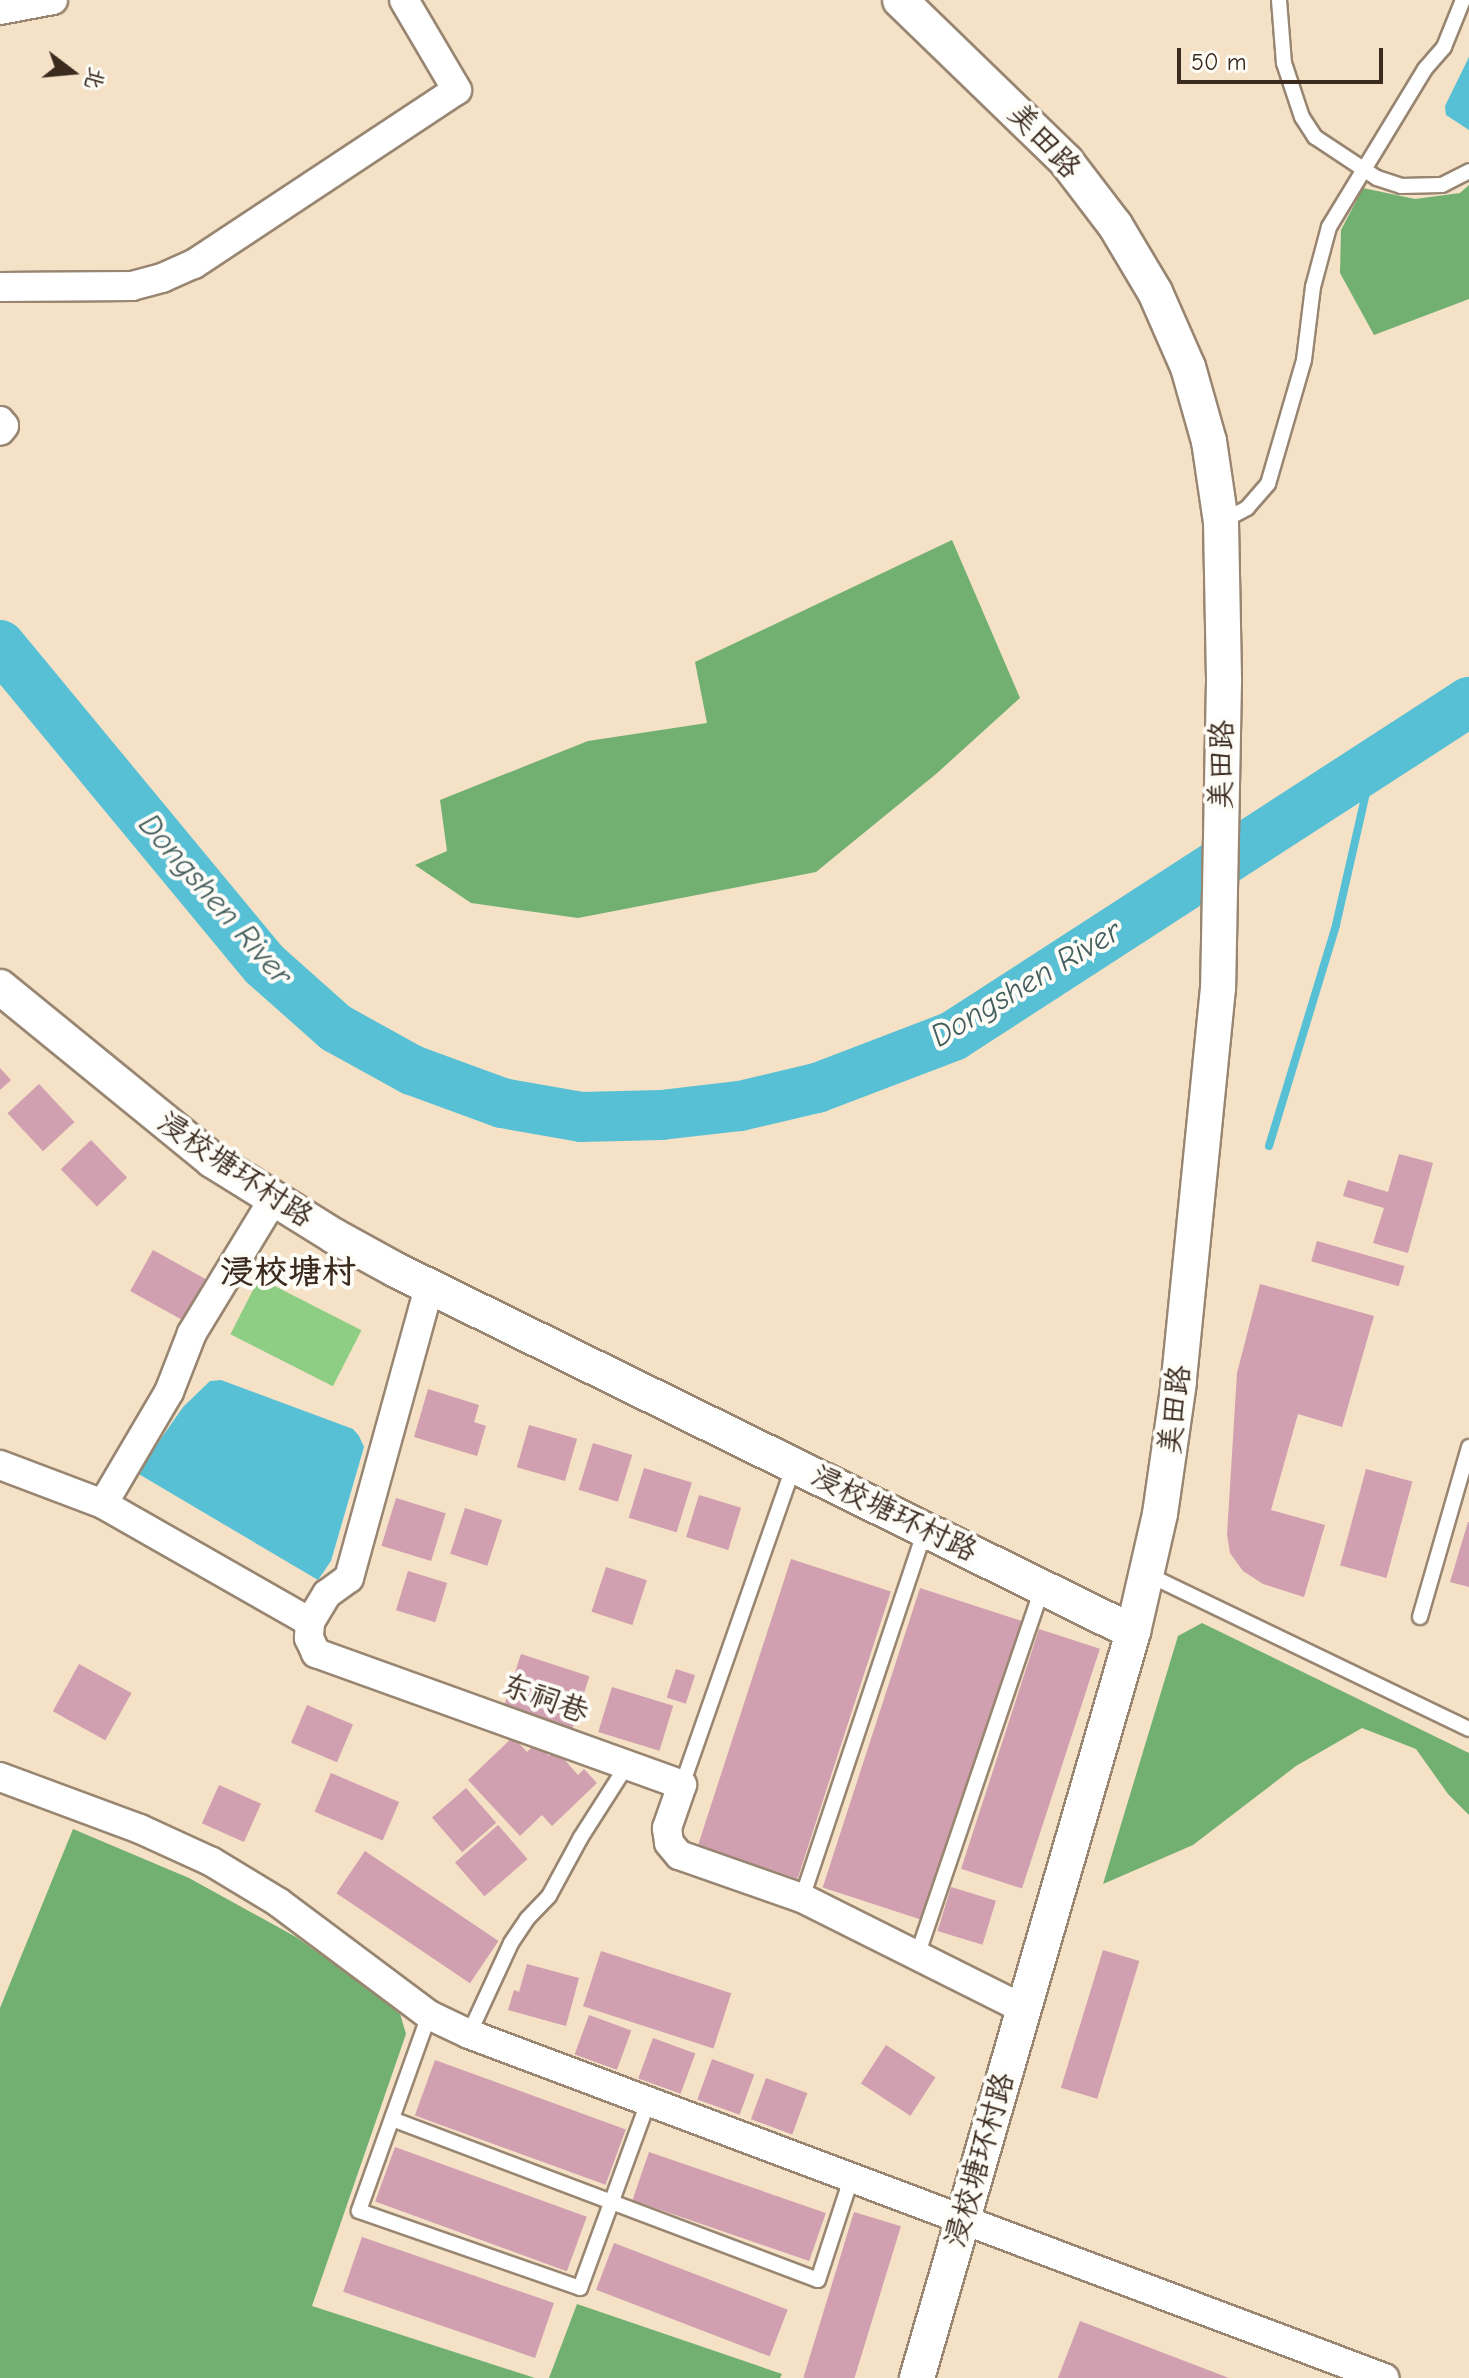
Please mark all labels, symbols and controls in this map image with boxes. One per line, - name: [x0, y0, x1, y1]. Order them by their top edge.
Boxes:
- north arrow: [32, 32, 112, 112]
- scale bar: [1181, 32, 1387, 82]
- text: 50 m: [1191, 48, 1247, 76]
- text: 北: [80, 64, 111, 93]
- street label: 美田路: [1000, 96, 1088, 186]
- street label: 美田路: [1203, 720, 1241, 810]
- water label: Dongshen River: [130, 806, 300, 994]
- water label: Dongshen River: [924, 912, 1128, 1056]
- street label: 浸校塘环村路: [150, 1105, 320, 1235]
- district label: 浸校塘村: [220, 1253, 356, 1293]
- street label: 美田路: [1152, 1363, 1198, 1457]
- street label: 浸校塘环村路: [805, 1458, 983, 1570]
- street label: 东祠巷: [497, 1667, 593, 1731]
- street label: 浸校塘环村路: [938, 2069, 1022, 2251]

